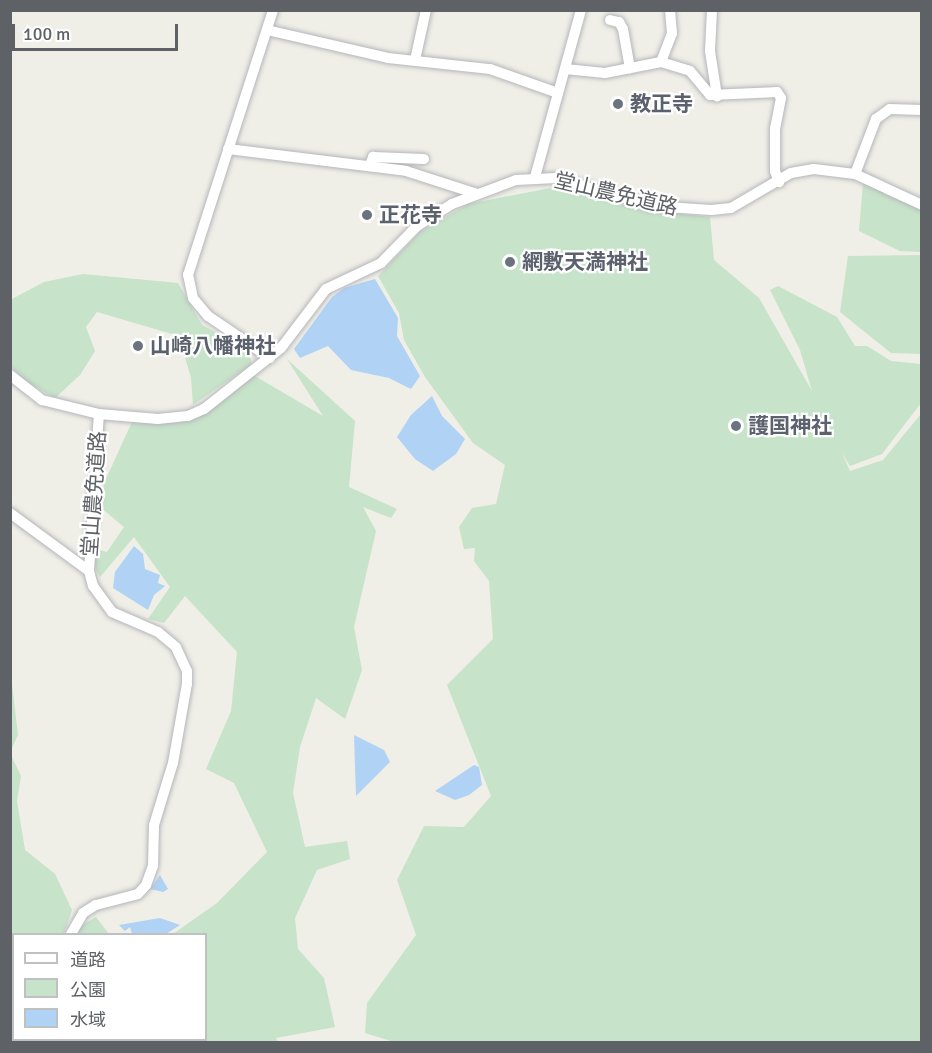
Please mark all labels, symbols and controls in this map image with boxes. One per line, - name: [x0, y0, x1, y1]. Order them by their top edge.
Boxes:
- scale bar: [15, 12, 182, 50]
- text: 100 m: [23, 23, 70, 45]
- place label: 教正寺: [630, 91, 693, 117]
- marker: 教正寺: [611, 97, 625, 111]
- street label: 堂山農免道路: [552, 168, 680, 220]
- place label: 正花寺: [379, 202, 442, 228]
- marker: 正花寺: [360, 208, 374, 222]
- place label: 網敷天満神社: [522, 249, 648, 275]
- marker: 網敷天満神社: [503, 255, 517, 269]
- place label: 山崎八幡神社: [150, 333, 276, 359]
- marker: 山崎八幡神社: [131, 339, 145, 353]
- place label: 護国神社: [748, 413, 832, 439]
- marker: 護国神社: [729, 419, 743, 433]
- street label: 堂山農免道路: [77, 430, 111, 558]
- legend: [12, 933, 207, 1041]
- text: 道路: [70, 949, 106, 971]
- text: 公園: [70, 979, 106, 1001]
- text: 水域: [70, 1009, 106, 1031]

